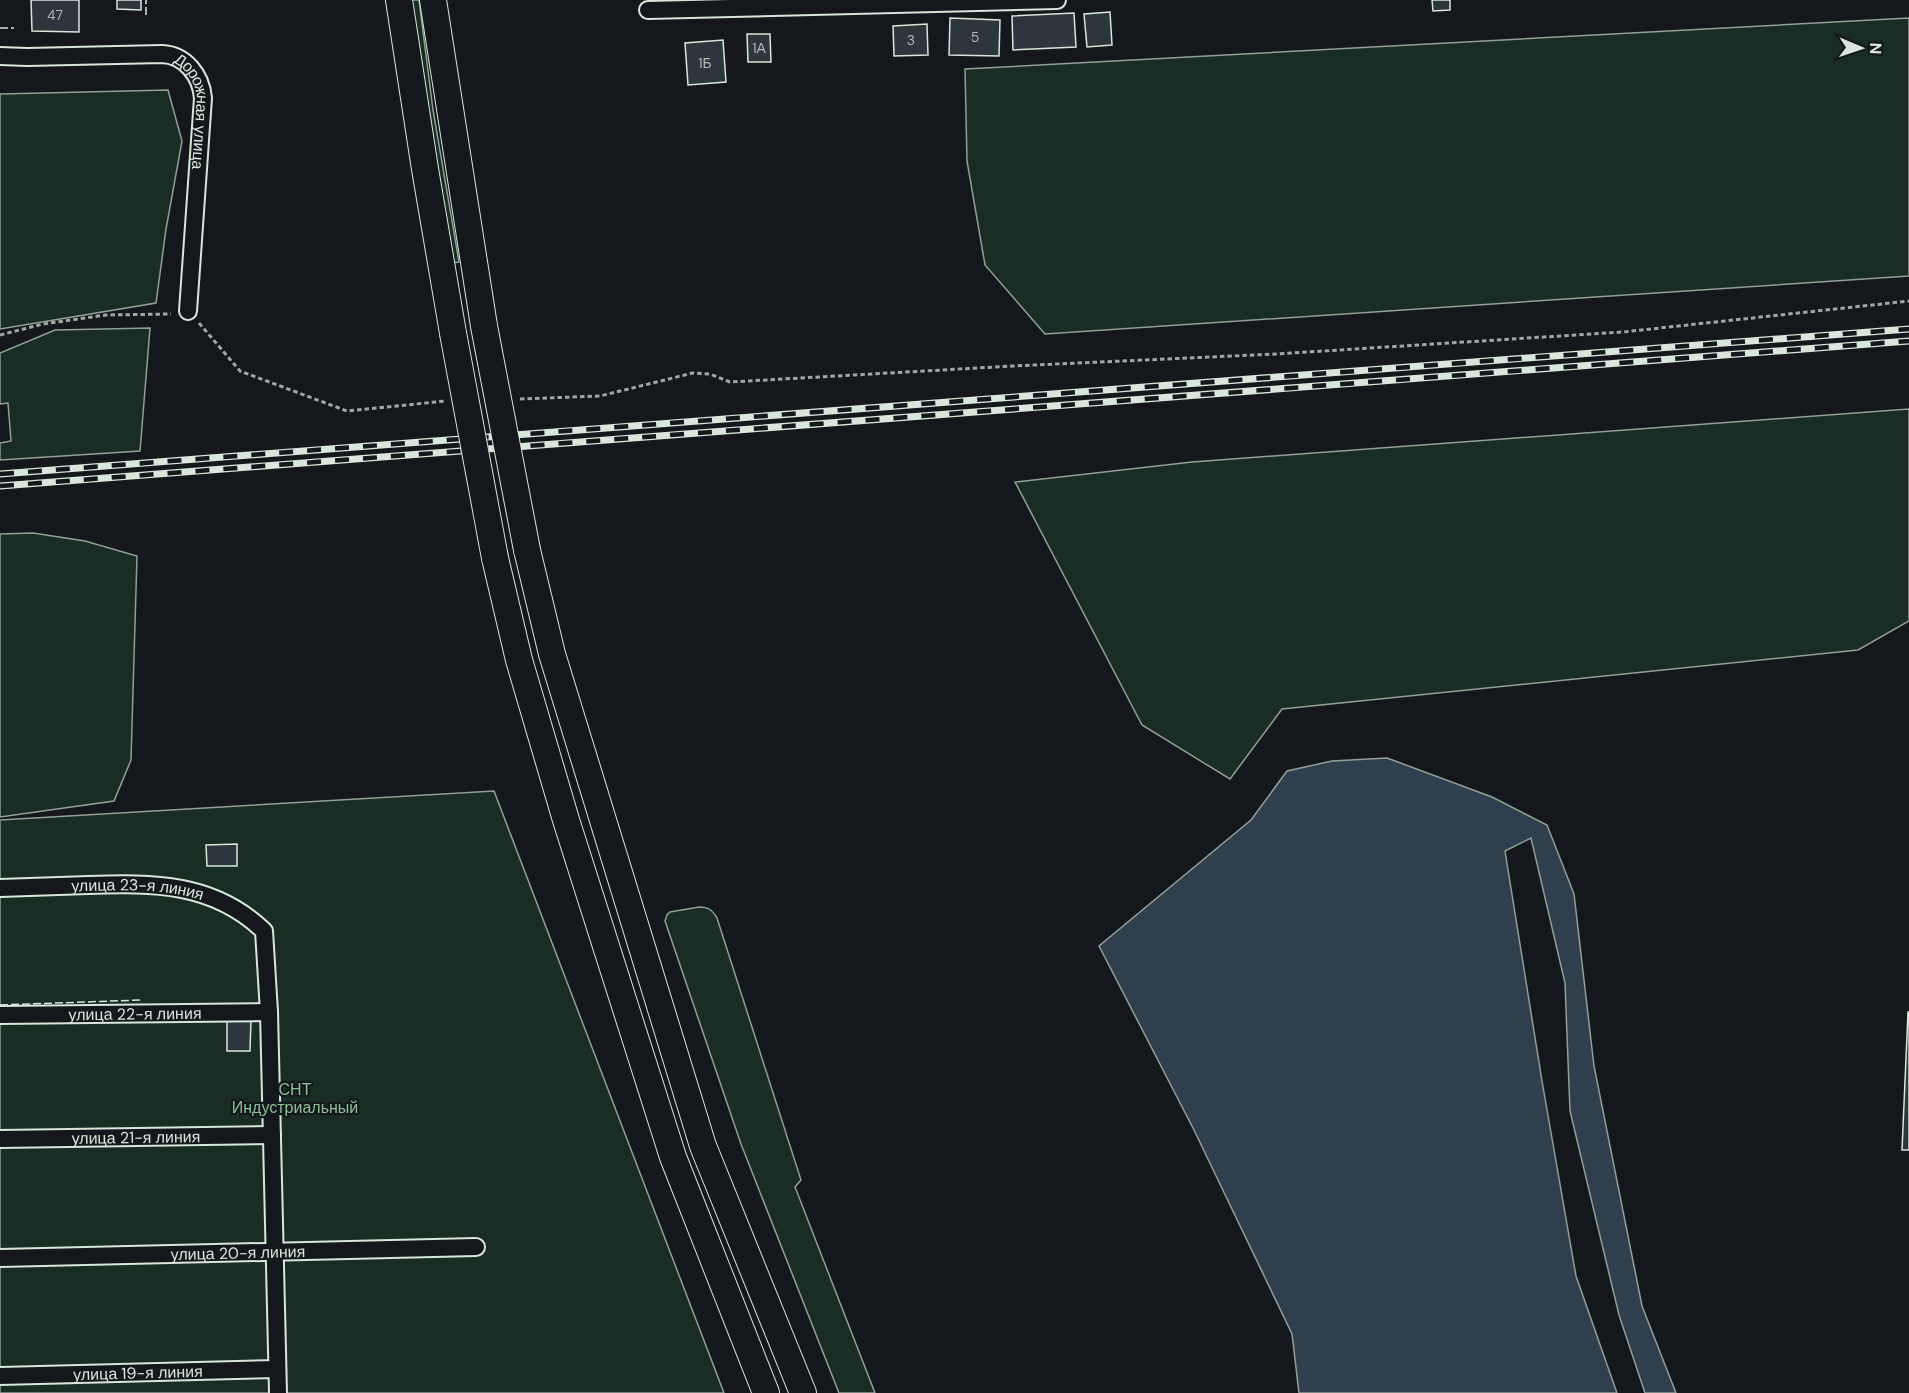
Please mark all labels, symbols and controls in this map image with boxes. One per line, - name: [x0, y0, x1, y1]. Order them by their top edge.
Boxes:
- house number: 47: [47, 6, 63, 24]
- north arrow: [1831, 18, 1891, 78]
- house number: 5: [971, 28, 979, 46]
- house number: 3: [907, 31, 915, 49]
- house number: 1А: [752, 39, 767, 57]
- text: N: [1865, 42, 1886, 55]
- street label: Дорожная улица: [170, 48, 213, 170]
- house number: 1Б: [698, 54, 712, 72]
- street label: улица 23-я линия: [71, 874, 206, 905]
- street label: улица 22-я линия: [68, 1003, 202, 1025]
- park label: СНТ Индустриальный: [232, 1079, 358, 1118]
- street label: улица 21-я линия: [71, 1126, 201, 1149]
- street label: улица 20-я линия: [170, 1241, 305, 1265]
- street label: улица 19-я линия: [73, 1361, 203, 1385]

